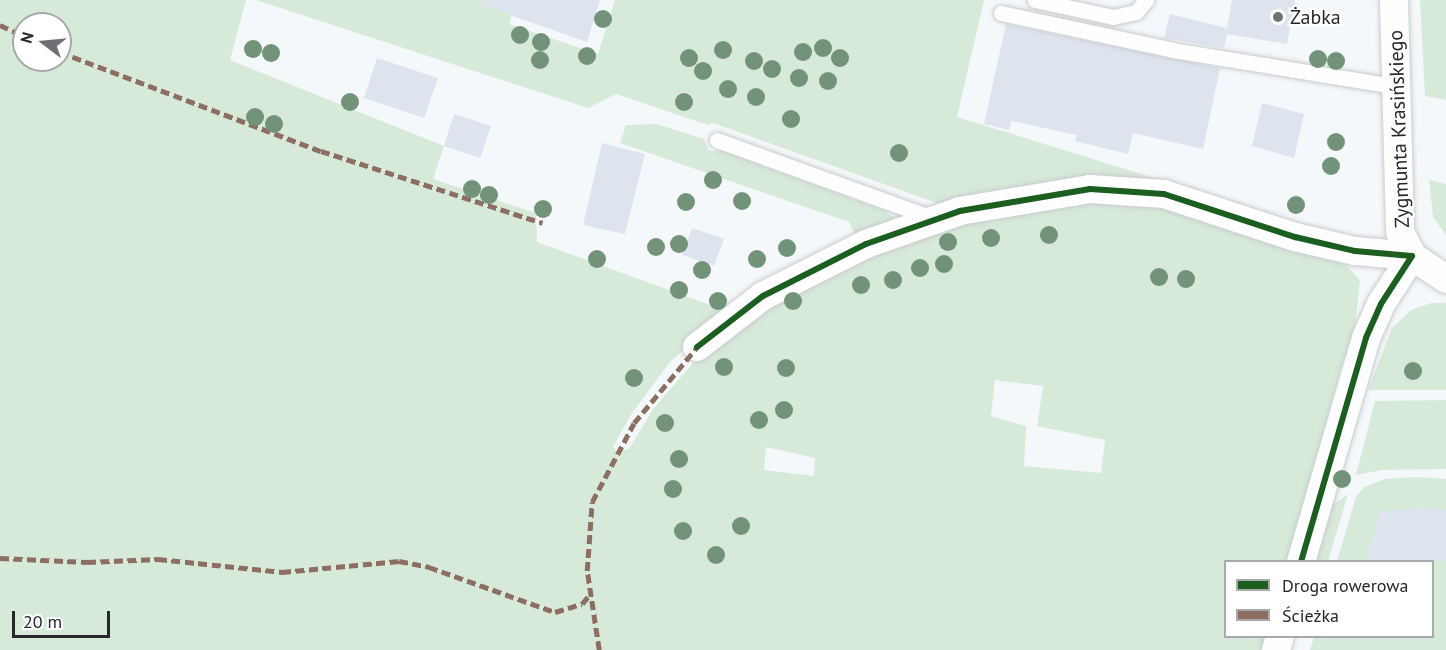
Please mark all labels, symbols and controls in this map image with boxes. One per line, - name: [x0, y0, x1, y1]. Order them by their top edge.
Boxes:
- place label: Żabka: [1290, 5, 1341, 29]
- marker: Żabka: [1271, 10, 1285, 24]
- north arrow: [12, 12, 72, 72]
- text: N: [16, 30, 38, 45]
- street label: Zygmunta Krasińskiego: [1384, 30, 1414, 228]
- legend: [1224, 560, 1434, 638]
- text: Droga rowerowa: [1282, 574, 1408, 597]
- scale bar: [15, 599, 112, 637]
- text: Ścieżka: [1282, 604, 1339, 627]
- text: 20 m: [23, 610, 62, 633]

